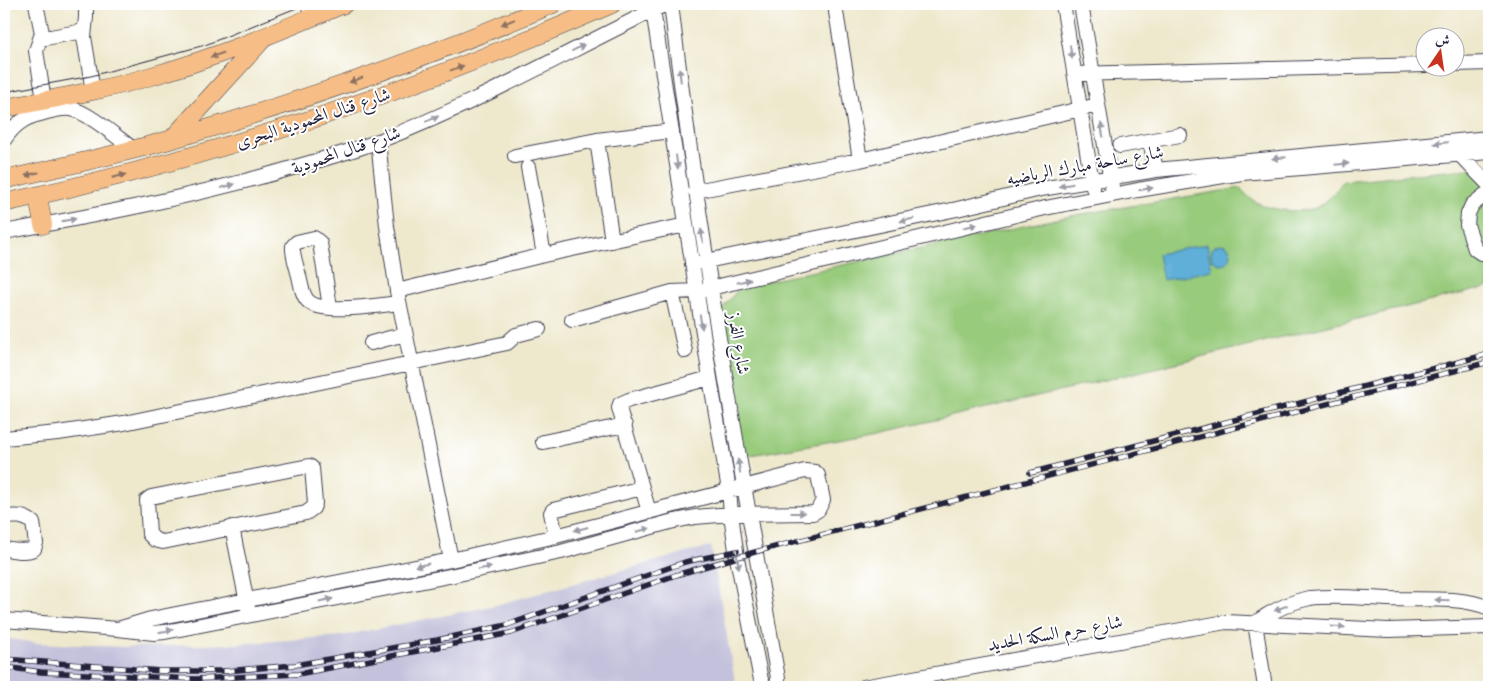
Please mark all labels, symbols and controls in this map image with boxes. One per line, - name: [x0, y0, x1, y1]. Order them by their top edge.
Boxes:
- one-way arrow: [501, 19, 515, 27]
- north arrow: [1416, 28, 1466, 78]
- text: ش: [1434, 29, 1452, 50]
- one-way arrow: [571, 44, 585, 52]
- one-way arrow: [1068, 44, 1076, 60]
- one-way arrow: [210, 52, 225, 59]
- one-way arrow: [450, 64, 465, 71]
- one-way arrow: [675, 67, 683, 83]
- one-way arrow: [349, 77, 364, 84]
- street label: شارع قنال المحمودية البحرى: [233, 83, 393, 153]
- one-way arrow: [425, 114, 439, 122]
- street label: شارع قنال المحمودية: [289, 121, 403, 179]
- one-way arrow: [1098, 121, 1106, 137]
- one-way arrow: [1432, 139, 1448, 147]
- street label: شارع ساحة مبارك الرياضيه: [1005, 140, 1166, 194]
- one-way arrow: [673, 154, 681, 170]
- one-way arrow: [1271, 154, 1287, 162]
- one-way arrow: [1334, 160, 1350, 168]
- one-way arrow: [24, 170, 40, 178]
- one-way arrow: [112, 172, 127, 180]
- one-way arrow: [220, 182, 235, 190]
- one-way arrow: [1057, 182, 1073, 190]
- one-way arrow: [1138, 184, 1154, 192]
- one-way arrow: [61, 216, 77, 224]
- one-way arrow: [899, 216, 915, 224]
- one-way arrow: [963, 222, 978, 230]
- one-way arrow: [698, 228, 706, 244]
- one-way arrow: [736, 276, 752, 284]
- street label: شارع الفرز: [719, 308, 755, 377]
- one-way arrow: [698, 315, 706, 331]
- one-way arrow: [735, 457, 743, 473]
- one-way arrow: [790, 509, 806, 517]
- one-way arrow: [635, 525, 650, 533]
- one-way arrow: [573, 526, 588, 534]
- one-way arrow: [735, 554, 743, 570]
- one-way arrow: [415, 561, 430, 569]
- one-way arrow: [478, 564, 494, 572]
- one-way arrow: [318, 596, 334, 604]
- one-way arrow: [1433, 596, 1449, 604]
- one-way arrow: [1274, 604, 1288, 612]
- street label: شارع حرم السكة الحديد: [986, 610, 1125, 661]
- one-way arrow: [1330, 623, 1346, 631]
- one-way arrow: [159, 627, 175, 635]

